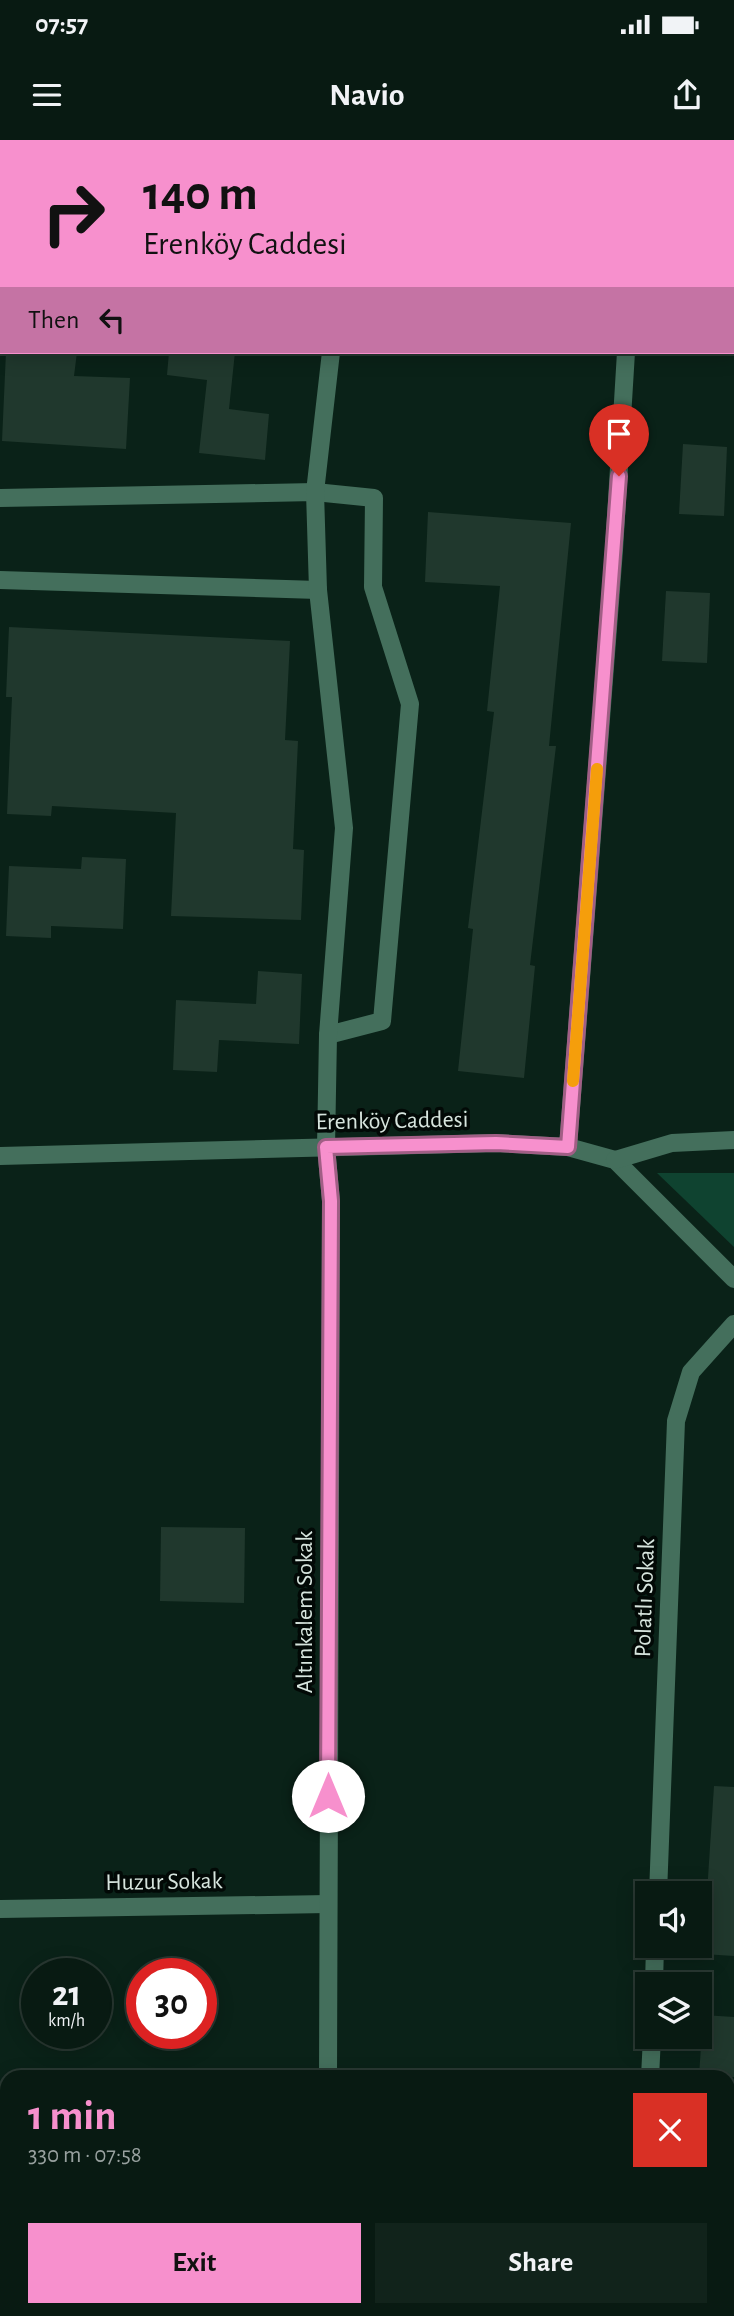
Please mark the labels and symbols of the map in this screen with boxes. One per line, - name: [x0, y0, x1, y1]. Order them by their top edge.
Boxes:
- pin: [589, 404, 649, 476]
- street label: Erenköy Caddesi: [315, 1108, 469, 1134]
- street label: Altınkalem Sokak: [293, 1531, 317, 1693]
- street label: Polatlı Sokak: [631, 1538, 659, 1658]
- position arrow: [291, 1759, 365, 1833]
- street label: Huzur Sokak: [105, 1869, 223, 1895]
- speed limit sign: 30: [126, 1958, 217, 2049]

